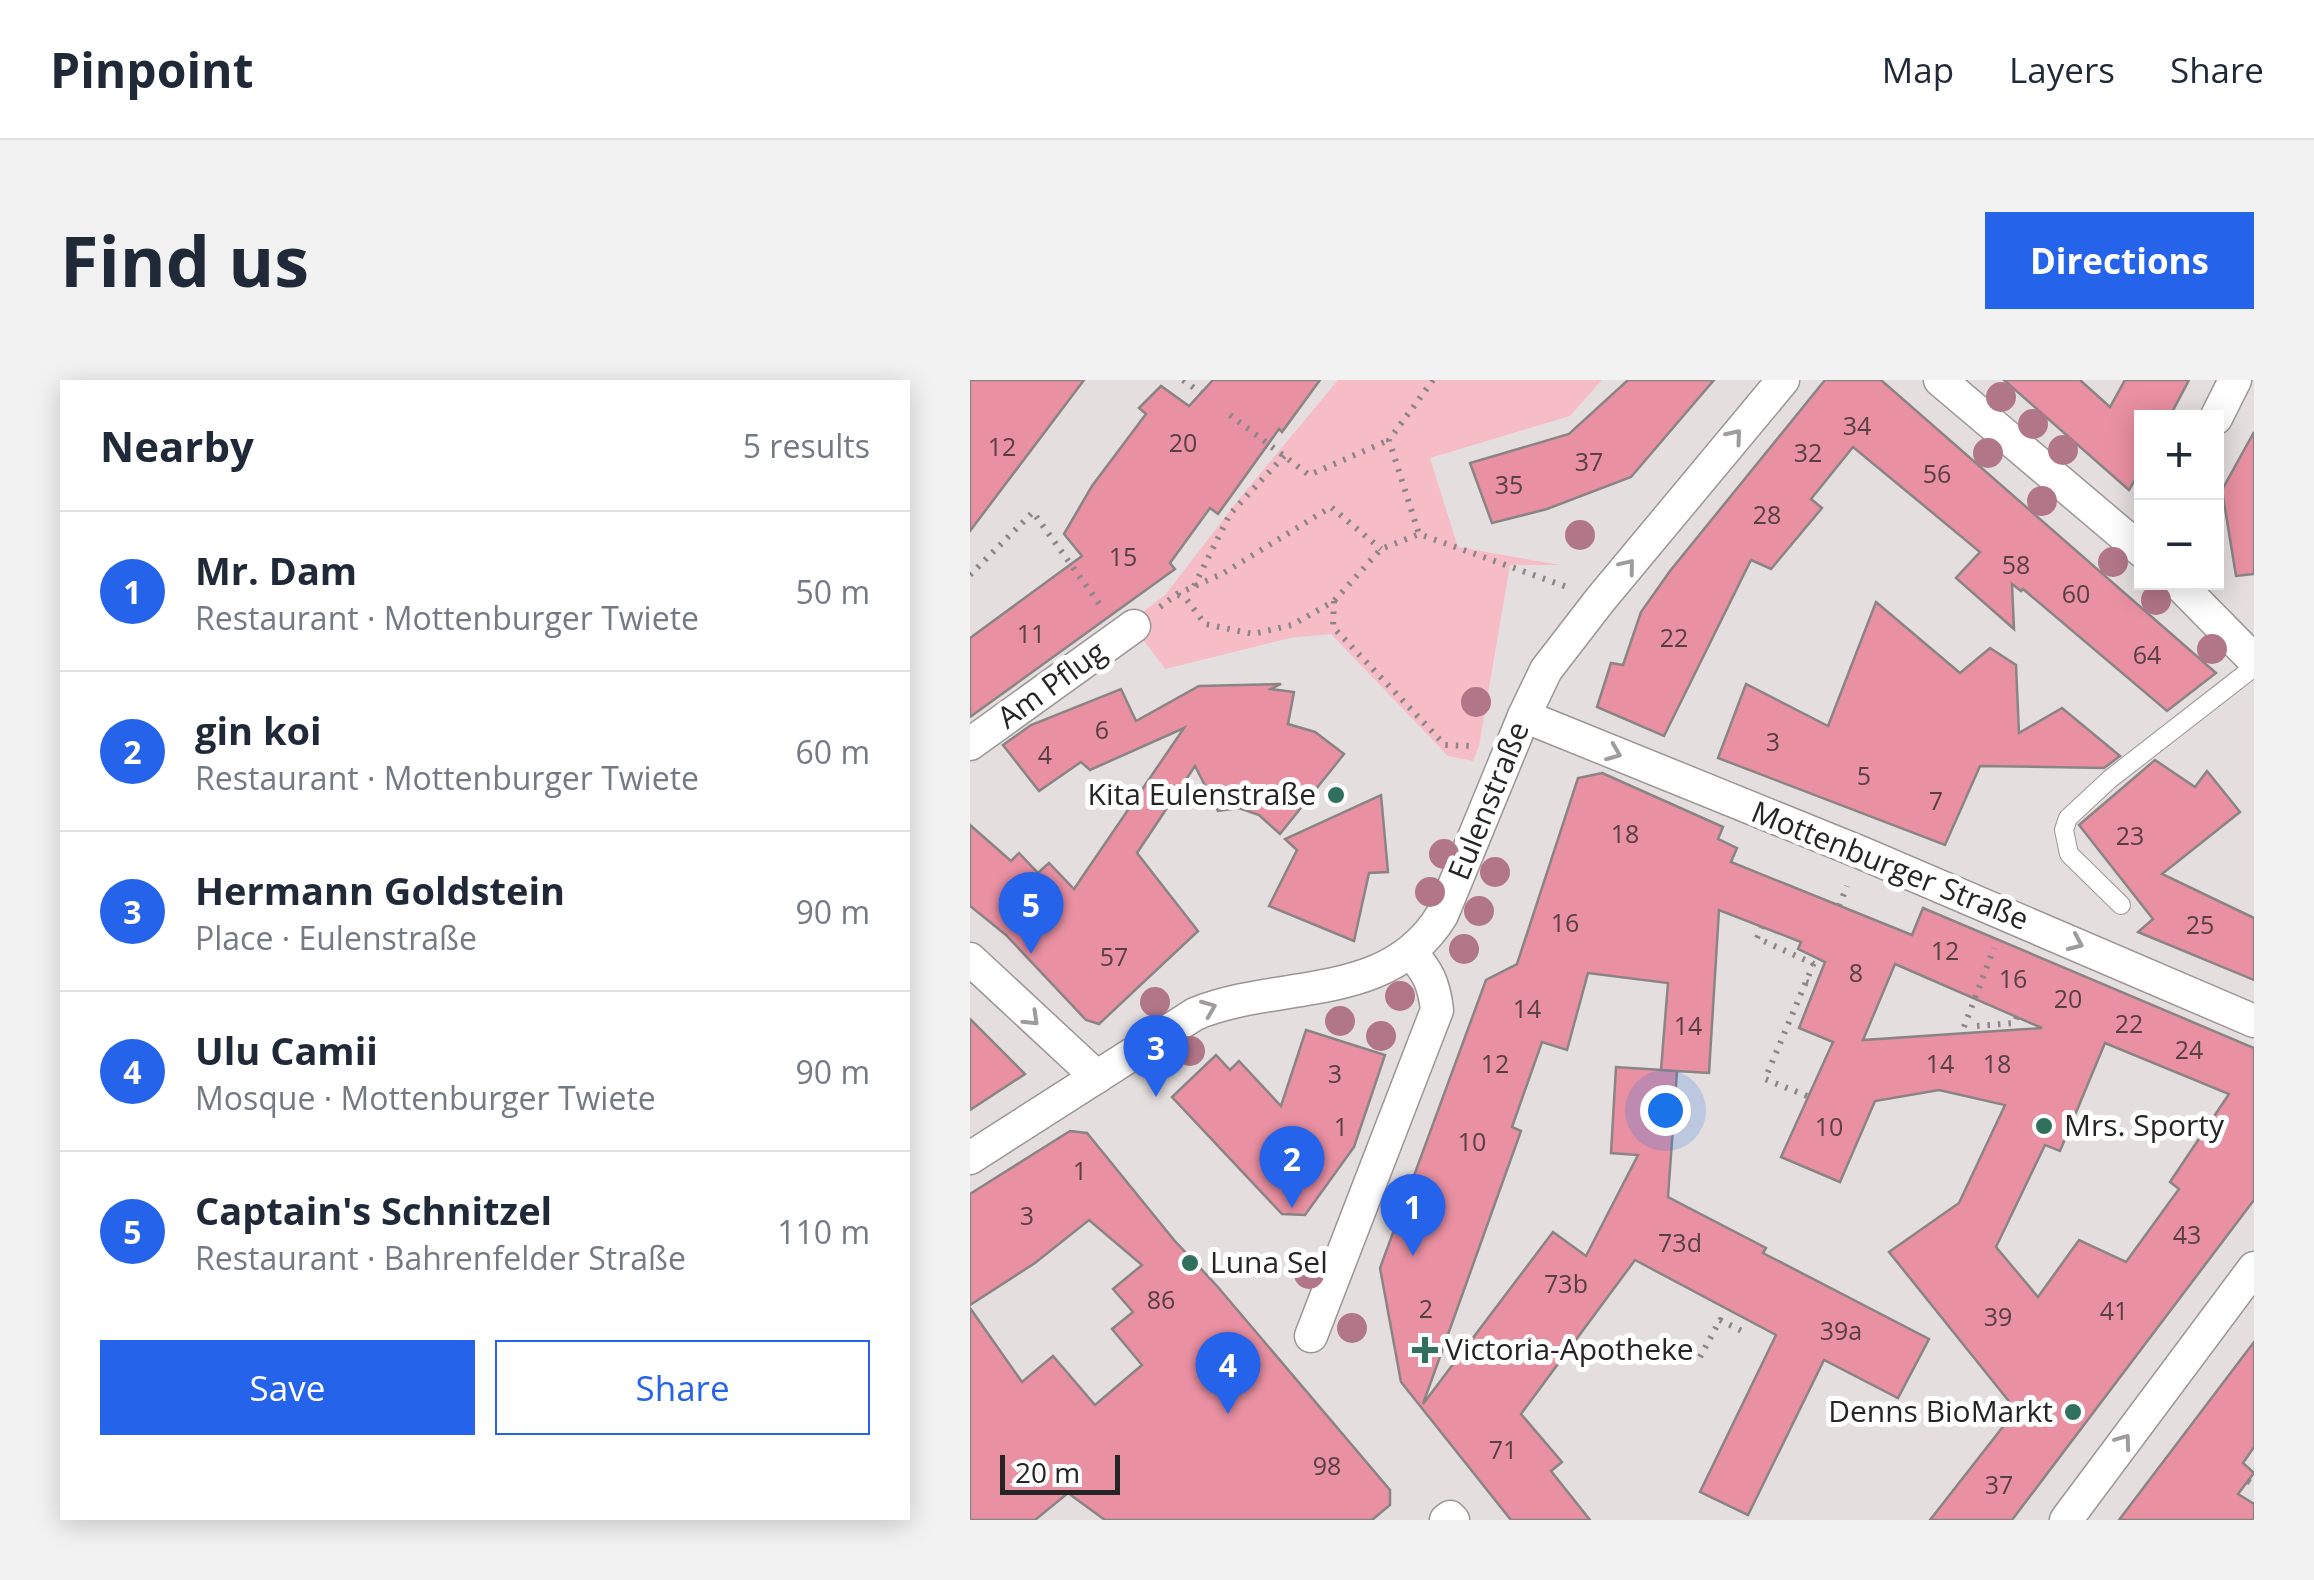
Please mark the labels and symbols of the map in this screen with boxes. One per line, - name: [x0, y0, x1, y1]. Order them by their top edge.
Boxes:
- house number: 34: [1843, 408, 1871, 442]
- house number: 20: [1169, 425, 1197, 459]
- house number: 12: [988, 429, 1016, 463]
- one-way arrow: [1723, 430, 1741, 448]
- house number: 32: [1794, 435, 1822, 469]
- house number: 37: [1575, 444, 1603, 478]
- house number: 56: [1923, 456, 1951, 490]
- house number: 35: [1495, 467, 1523, 501]
- house number: 28: [1753, 497, 1781, 531]
- house number: 15: [1109, 539, 1137, 573]
- house number: 58: [2002, 547, 2030, 581]
- one-way arrow: [1616, 559, 1634, 577]
- house number: 60: [2062, 576, 2090, 610]
- house number: 11: [1017, 616, 1045, 650]
- house number: 22: [1660, 620, 1688, 654]
- street label: Am Pflug: [989, 630, 1114, 737]
- house number: 64: [2133, 637, 2161, 671]
- house number: 6: [1095, 712, 1109, 746]
- street label: Eulenstraße: [1437, 715, 1538, 886]
- house number: 3: [1766, 724, 1780, 758]
- house number: 4: [1038, 737, 1052, 771]
- one-way arrow: [1604, 741, 1622, 761]
- house number: 5: [1857, 758, 1871, 792]
- place label: Kita Eulenstraße: [1088, 773, 1316, 814]
- house number: 7: [1929, 783, 1943, 817]
- marker: Kita Eulenstraße: [1325, 784, 1347, 806]
- street label: Mottenburger Straße: [1746, 790, 2035, 939]
- house number: 18: [1611, 816, 1639, 850]
- house number: 23: [2116, 818, 2144, 852]
- pin: 5: [998, 872, 1064, 954]
- house number: 16: [1551, 905, 1579, 939]
- house number: 25: [2186, 907, 2214, 941]
- one-way arrow: [2066, 931, 2084, 951]
- house number: 12: [1931, 933, 1959, 967]
- house number: 57: [1100, 939, 1128, 973]
- house number: 8: [1849, 955, 1863, 989]
- house number: 16: [1999, 961, 2027, 995]
- house number: 20: [2054, 981, 2082, 1015]
- house number: 14: [1513, 991, 1541, 1025]
- one-way arrow: [1200, 1000, 1217, 1020]
- house number: 22: [2115, 1006, 2143, 1040]
- one-way arrow: [1021, 1008, 1039, 1026]
- house number: 14: [1674, 1008, 1702, 1042]
- pin: 3: [1124, 1014, 1188, 1097]
- house number: 24: [2175, 1032, 2203, 1066]
- house number: 12: [1481, 1046, 1509, 1080]
- house number: 14: [1926, 1046, 1954, 1080]
- house number: 18: [1983, 1046, 2011, 1080]
- house number: 3: [1328, 1056, 1342, 1090]
- your location: [1640, 1085, 1691, 1136]
- place label: Mrs. Sporty: [2064, 1104, 2225, 1145]
- house number: 1: [1334, 1109, 1348, 1143]
- house number: 10: [1815, 1109, 1843, 1143]
- marker: Mrs. Sporty: [2033, 1115, 2055, 1137]
- house number: 10: [1458, 1124, 1486, 1158]
- pin: 2: [1260, 1126, 1324, 1208]
- house number: 1: [1073, 1153, 1087, 1187]
- pin: 1: [1380, 1174, 1446, 1256]
- house number: 3: [1020, 1198, 1034, 1232]
- house number: 43: [2173, 1217, 2201, 1251]
- house number: 73d: [1658, 1225, 1702, 1259]
- place label: Luna Sel: [1210, 1241, 1328, 1282]
- marker: Luna Sel: [1179, 1252, 1201, 1274]
- house number: 73b: [1544, 1266, 1588, 1300]
- house number: 86: [1147, 1282, 1175, 1316]
- house number: 2: [1419, 1291, 1433, 1325]
- house number: 41: [2100, 1293, 2128, 1327]
- house number: 39: [1984, 1299, 2012, 1333]
- house number: 39a: [1820, 1313, 1862, 1347]
- place label: Victoria-Apotheke: [1445, 1328, 1694, 1369]
- pin: 4: [1196, 1332, 1260, 1414]
- marker: Victoria-Apotheke: [1414, 1339, 1436, 1361]
- place label: Denns BioMarkt: [1828, 1390, 2053, 1431]
- marker: Denns BioMarkt: [2062, 1401, 2084, 1423]
- house number: 71: [1489, 1432, 1517, 1466]
- one-way arrow: [2112, 1434, 2129, 1452]
- house number: 98: [1313, 1448, 1341, 1482]
- scale bar: [1000, 1450, 1120, 1494]
- house number: 37: [1985, 1467, 2013, 1501]

